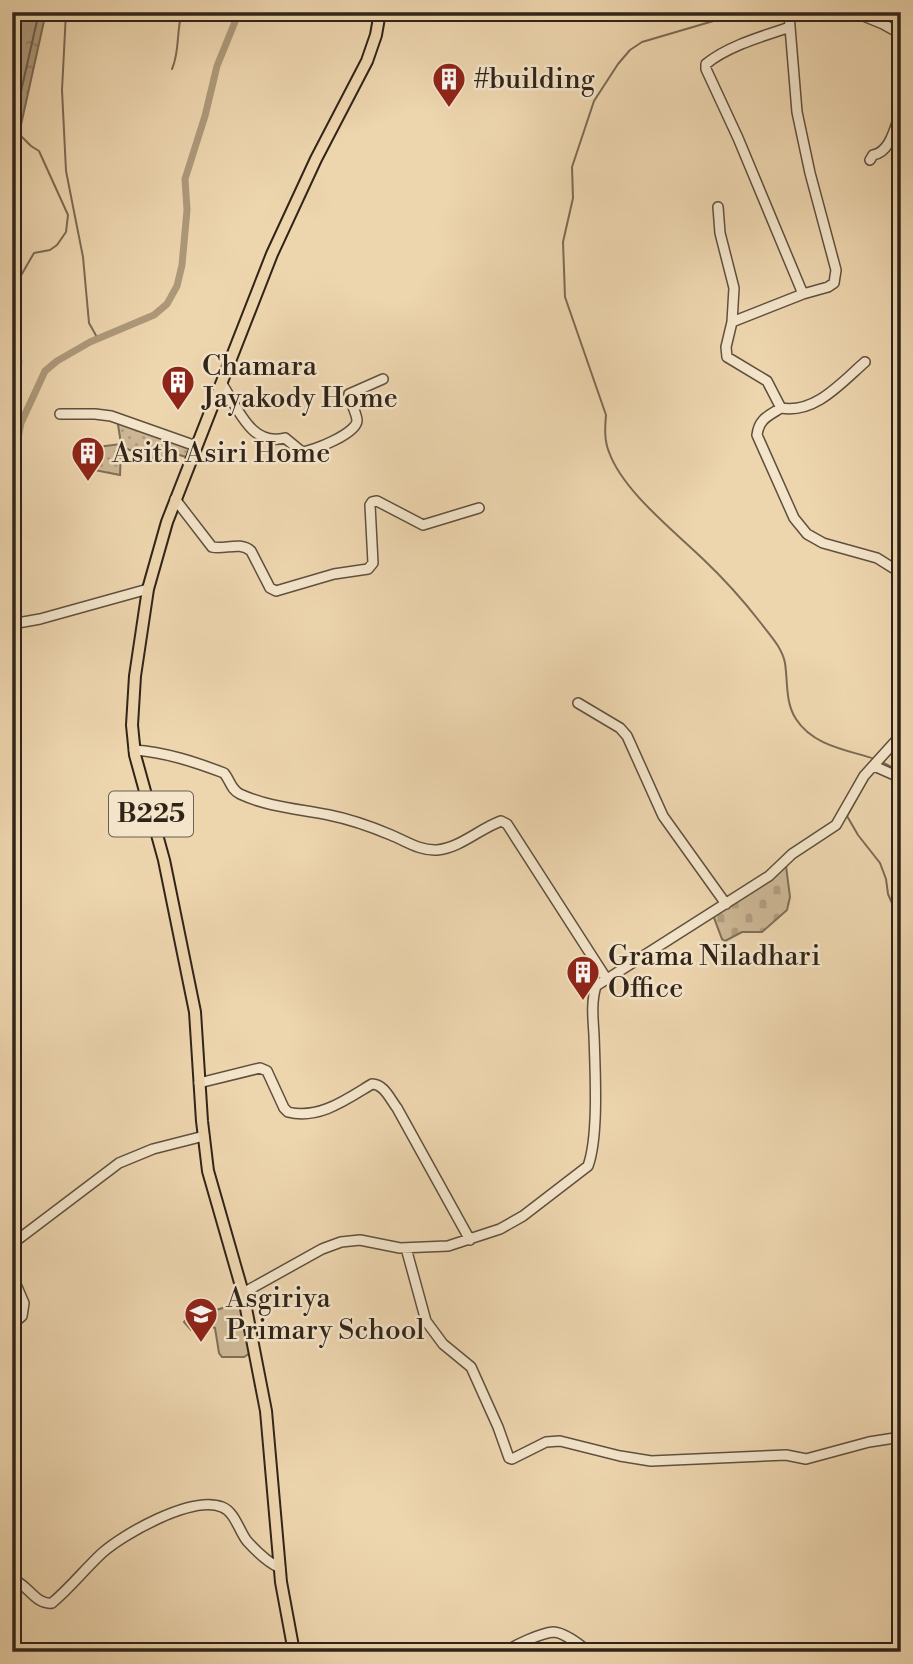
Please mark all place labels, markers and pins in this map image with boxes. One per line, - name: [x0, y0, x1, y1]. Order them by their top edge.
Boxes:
- building icon: #building: [430, 60, 468, 109]
- place label: #building: [474, 62, 596, 97]
- place label: Chamara Jayakody Home: [201, 349, 398, 416]
- building icon: Chamara Jayakody Home: [159, 363, 197, 412]
- building icon: Asith Asiri Home: [69, 434, 107, 483]
- place label: Asith Asiri Home: [111, 436, 330, 471]
- place label: Grama Niladhari Office: [608, 939, 820, 1006]
- building icon: Grama Niladhari Office: [564, 953, 602, 1002]
- place label: Asgiriya Primary School: [225, 1281, 425, 1348]
- school or university icon: Asgiriya Primary School: [182, 1295, 220, 1344]

